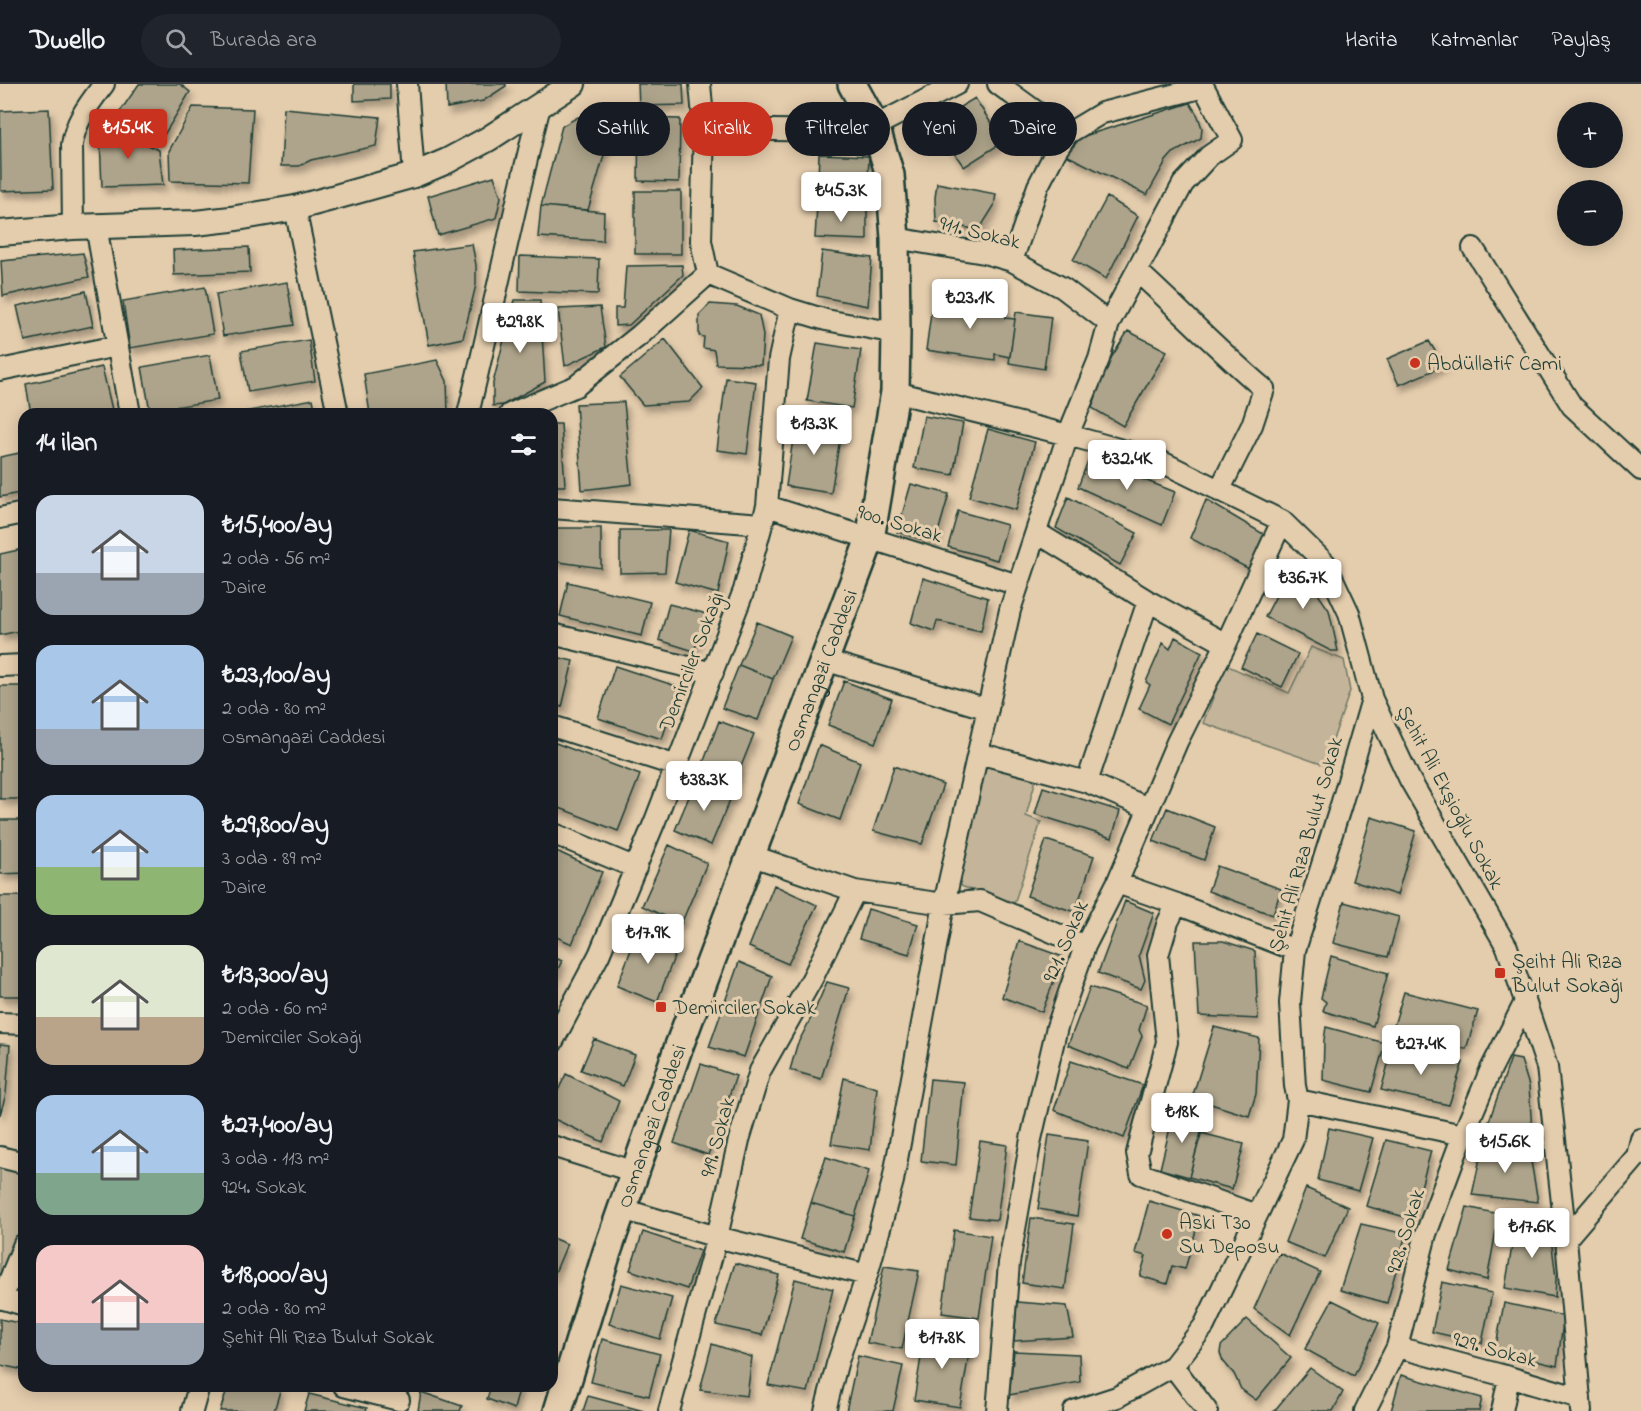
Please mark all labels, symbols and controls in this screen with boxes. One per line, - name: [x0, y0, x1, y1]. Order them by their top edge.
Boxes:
- search box: [141, 14, 561, 68]
- text: Dwello: [30, 21, 105, 62]
- icon: search: [162, 25, 195, 58]
- text: Burada ara: [210, 25, 317, 57]
- text: Harita: [1345, 26, 1398, 56]
- text: Katmanlar: [1431, 26, 1519, 56]
- text: Paylaş: [1552, 26, 1611, 56]
- chip: Satılık: [576, 102, 670, 156]
- chip: Kiralık: [682, 102, 773, 156]
- chip: Filtreler: [785, 102, 890, 156]
- chip: Yeni: [902, 102, 977, 156]
- chip: Daire: [989, 102, 1077, 156]
- map controls: [1557, 102, 1623, 246]
- button: +: [1557, 102, 1623, 168]
- pin: ₺15.4K: [79, 109, 177, 160]
- text: ₺15.4K: [103, 114, 153, 143]
- pin: ₺45.3K: [792, 172, 890, 223]
- text: ₺45.3K: [815, 177, 867, 206]
- button: −: [1557, 180, 1623, 246]
- street label: 911. Sokak: [936, 209, 1024, 259]
- pin: ₺23.1K: [921, 279, 1019, 330]
- text: ₺23.1K: [946, 284, 994, 313]
- pin: ₺29.8K: [471, 303, 569, 354]
- text: ₺29.8K: [496, 308, 544, 337]
- place label: Abdüllatif Cami: [1427, 350, 1562, 380]
- marker: Abdüllatif Cami: [1408, 356, 1422, 370]
- pin: ₺13.3K: [765, 405, 863, 456]
- text: ₺13.3K: [791, 410, 837, 439]
- text: 14 ilan: [36, 425, 97, 463]
- icon: filters: [507, 428, 540, 461]
- pin: ₺32.4K: [1078, 440, 1176, 491]
- text: ₺32.4K: [1102, 445, 1152, 474]
- street label: 900. Sokak: [853, 498, 946, 552]
- text: ₺15,400/ay: [222, 507, 332, 545]
- icon: home: [84, 519, 156, 591]
- text: 2 oda · 56 m²: [222, 545, 330, 574]
- pin: ₺36.7K: [1254, 559, 1352, 610]
- text: ₺36.7K: [1278, 564, 1328, 593]
- text: Daire: [222, 574, 266, 603]
- street label: Osmangazi Caddesi: [778, 586, 867, 757]
- street label: Demirciler Sokağı: [652, 588, 735, 737]
- text: ₺23,100/ay: [222, 657, 330, 695]
- icon: home: [84, 669, 156, 741]
- text: 2 oda · 80 m²: [222, 695, 326, 724]
- street label: Şehit Ali Ekşioğlu Sokak: [1386, 701, 1511, 897]
- text: Osmangazi Caddesi: [222, 724, 385, 753]
- street label: Şehit Ali Rıza Bulut Sokak: [1262, 733, 1352, 956]
- pin: ₺38.3K: [655, 761, 753, 812]
- text: ₺38.3K: [680, 766, 728, 795]
- text: ₺29,800/ay: [222, 807, 329, 845]
- icon: home: [84, 819, 156, 891]
- text: 3 oda · 89 m²: [222, 845, 322, 874]
- text: Daire: [222, 874, 266, 903]
- street label: 921. Sokak: [1036, 895, 1098, 987]
- pin: ₺17.9K: [599, 914, 697, 965]
- text: ₺17.9K: [626, 919, 670, 948]
- place label: Şeiht Ali Rıza Bulut Sokağı: [1511, 948, 1623, 1004]
- text: ₺13,300/ay: [222, 957, 328, 995]
- marker: Şeiht Ali Rıza Bulut Sokağı: [1493, 966, 1507, 980]
- icon: home: [84, 969, 156, 1041]
- place label: Demirciler Sokak: [672, 994, 817, 1024]
- text: 2 oda · 60 m²: [222, 995, 328, 1024]
- marker: Demirciler Sokak: [654, 1000, 668, 1014]
- text: Demirciler Sokağı: [222, 1024, 362, 1053]
- pin: ₺27.4K: [1372, 1025, 1470, 1076]
- text: ₺27.4K: [1396, 1030, 1446, 1059]
- street label: Osmangazi Caddesi: [611, 1041, 695, 1212]
- street label: 919. Sokak: [694, 1093, 744, 1181]
- pin: ₺18K: [1146, 1093, 1218, 1144]
- text: ₺18K: [1165, 1098, 1199, 1127]
- text: ₺27,400/ay: [222, 1107, 333, 1145]
- icon: home: [84, 1119, 156, 1191]
- pin: ₺15.6K: [1456, 1123, 1554, 1174]
- text: ₺15.6K: [1480, 1128, 1530, 1157]
- text: 3 oda · 113 m²: [222, 1145, 329, 1174]
- text: 924. Sokak: [222, 1174, 306, 1203]
- street label: 928. Sokak: [1380, 1185, 1434, 1278]
- pin: ₺17.6K: [1483, 1208, 1581, 1259]
- place label: Aski T30 Su Deposu: [1179, 1209, 1280, 1263]
- text: ₺17.6K: [1508, 1213, 1556, 1242]
- marker: Aski T30 Su Deposu: [1160, 1227, 1174, 1241]
- text: ₺18,000/ay: [222, 1257, 328, 1295]
- icon: home: [84, 1269, 156, 1341]
- text: 2 oda · 80 m²: [222, 1295, 326, 1324]
- pin: ₺17.8K: [893, 1319, 991, 1370]
- text: Şehit Ali Rıza Bulut Sokak: [222, 1324, 434, 1353]
- text: ₺17.8K: [919, 1324, 965, 1353]
- street label: 929. Sokak: [1449, 1325, 1541, 1377]

